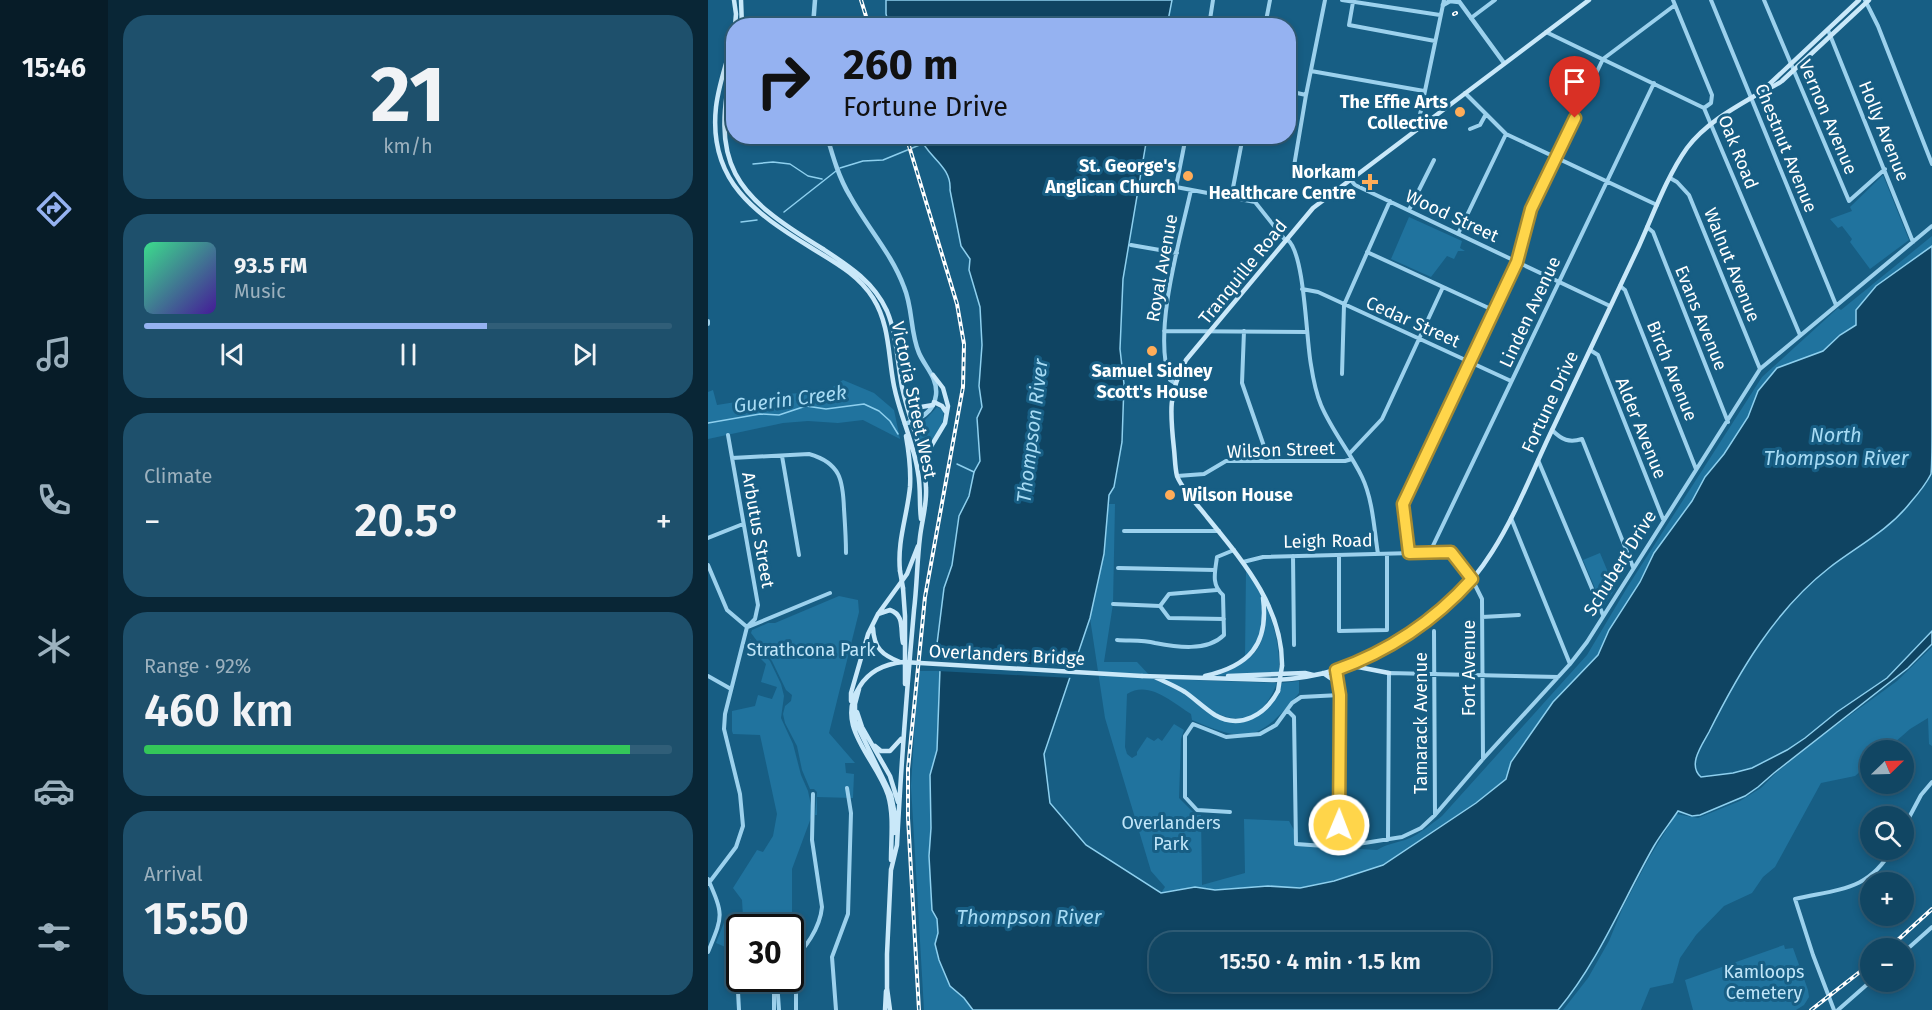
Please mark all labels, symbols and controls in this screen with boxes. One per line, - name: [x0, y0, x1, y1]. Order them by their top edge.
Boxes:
- text: 260 m: [843, 40, 958, 90]
- icon: right: [744, 42, 822, 120]
- text: 21: [371, 48, 445, 142]
- text: 15:46: [22, 52, 86, 84]
- pin: [1549, 56, 1600, 118]
- street label: Vernon Avenue: [1794, 56, 1862, 178]
- icon: arrive: [1558, 65, 1591, 98]
- street label: Holly Avenue: [1854, 78, 1914, 184]
- street label: Chestnut Avenue: [1750, 80, 1822, 216]
- text: Fortune Drive: [843, 91, 1008, 123]
- place label: The Effie Arts Collective: [1340, 91, 1448, 134]
- marker: The Effie Arts Collective: [1453, 105, 1467, 119]
- street label: Oak Road: [1713, 112, 1763, 192]
- text: km/h: [383, 134, 433, 158]
- place label: St. George's Anglican Church: [1044, 155, 1176, 198]
- place label: Norkam Healthcare Centre: [1209, 161, 1356, 204]
- marker: St. George's Anglican Church: [1181, 169, 1195, 183]
- marker: Norkam Healthcare Centre: [1361, 173, 1379, 191]
- street label: Wood Street: [1402, 185, 1502, 247]
- icon: directions: [33, 188, 75, 230]
- street label: Walnut Avenue: [1699, 205, 1765, 325]
- street label: Royal Avenue: [1142, 212, 1182, 324]
- street label: Tranquille Road: [1194, 215, 1292, 329]
- text: 93.5 FM: [234, 252, 307, 279]
- street label: Linden Avenue: [1495, 253, 1565, 371]
- street label: Evans Avenue: [1670, 262, 1732, 374]
- text: Music: [234, 279, 286, 303]
- street label: Cedar Street: [1363, 291, 1464, 353]
- street label: Birch Avenue: [1642, 318, 1702, 424]
- street label: Victoria Street West: [887, 319, 941, 481]
- icon: music: [33, 333, 75, 375]
- icon: previous: [216, 338, 249, 371]
- icon: pause: [392, 338, 425, 371]
- icon: next: [568, 338, 601, 371]
- marker: Samuel Sidney Scott's House: [1145, 344, 1159, 358]
- street label: Fortune Drive: [1517, 348, 1583, 456]
- water label: Thompson River: [1011, 356, 1053, 504]
- place label: Samuel Sidney Scott's House: [1092, 360, 1213, 403]
- street label: Alder Avenue: [1611, 374, 1671, 482]
- water label: Guerin Creek: [732, 380, 848, 418]
- water label: North Thompson River: [1764, 423, 1910, 470]
- street label: Wilson Street: [1227, 437, 1336, 463]
- text: Climate: [144, 464, 212, 488]
- street label: Arbutus Street: [737, 470, 779, 590]
- icon: phone: [33, 479, 75, 521]
- place label: Wilson House: [1182, 484, 1293, 506]
- marker: Wilson House: [1163, 488, 1177, 502]
- text: 20.5°: [354, 494, 462, 548]
- text: −: [144, 502, 161, 542]
- text: +: [656, 502, 672, 542]
- street label: Schubert Drive: [1579, 506, 1661, 620]
- street label: Leigh Road: [1283, 529, 1373, 553]
- street label: Fort Avenue: [1458, 620, 1480, 716]
- icon: climate: [33, 625, 75, 667]
- park label: Strathcona Park: [747, 639, 876, 661]
- street label: Overlanders Bridge: [928, 640, 1086, 670]
- street label: Tamarack Avenue: [1410, 652, 1432, 794]
- text: Range · 92%: [144, 654, 251, 678]
- text: 460 km: [144, 684, 294, 738]
- north arrow: [1860, 740, 1914, 794]
- map controls: [1860, 740, 1914, 992]
- icon: car: [33, 770, 75, 812]
- position arrow: [1307, 793, 1371, 857]
- button: search: [1860, 806, 1914, 860]
- park label: Overlanders Park: [1121, 812, 1221, 855]
- text: Arrival: [144, 862, 203, 886]
- button: +: [1860, 872, 1914, 926]
- text: 15:50: [144, 892, 249, 946]
- water label: Thompson River: [957, 905, 1103, 929]
- speed limit sign: 30: [726, 914, 804, 992]
- icon: filters: [33, 916, 75, 958]
- button: −: [1860, 938, 1914, 992]
- text: 15:50 · 4 min · 1.5 km: [1219, 948, 1421, 975]
- park label: Kamloops Cemetery: [1724, 961, 1805, 1004]

